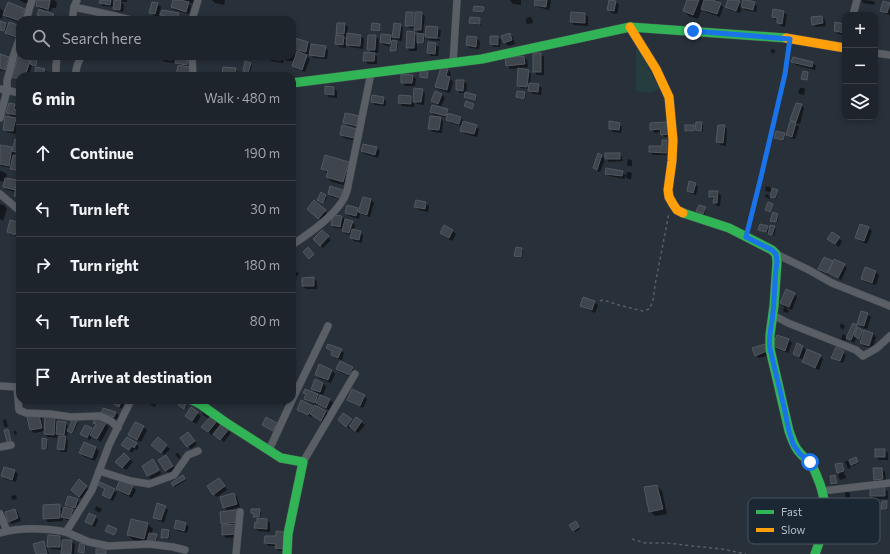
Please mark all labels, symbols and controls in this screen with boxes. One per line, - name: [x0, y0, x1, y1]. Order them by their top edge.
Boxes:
- map controls: [842, 12, 878, 120]
- button: +: [842, 12, 878, 48]
- search box: [16, 16, 296, 60]
- route end: [684, 22, 702, 40]
- icon: search: [30, 27, 52, 49]
- text: Search here: [62, 29, 141, 47]
- button: −: [842, 48, 878, 84]
- button: layers: [842, 84, 878, 120]
- text: 6 min: [32, 88, 75, 109]
- text: Walk · 480 m: [204, 90, 280, 106]
- icon: ahead: [32, 142, 54, 164]
- text: Continue: [70, 144, 134, 162]
- text: 190 m: [244, 145, 280, 161]
- icon: left: [32, 198, 54, 220]
- text: Turn left: [70, 200, 129, 218]
- text: 30 m: [250, 201, 280, 217]
- icon: right: [32, 254, 54, 276]
- text: Turn right: [70, 256, 139, 274]
- text: 180 m: [244, 257, 280, 273]
- icon: left: [32, 310, 54, 332]
- text: Turn left: [70, 312, 129, 330]
- text: 80 m: [250, 313, 280, 329]
- icon: arrive: [32, 366, 54, 388]
- text: Arrive at destination: [70, 368, 212, 386]
- route start: [801, 453, 819, 471]
- legend: [748, 498, 880, 544]
- text: Fast: [781, 505, 803, 518]
- text: Slow: [781, 523, 806, 536]

